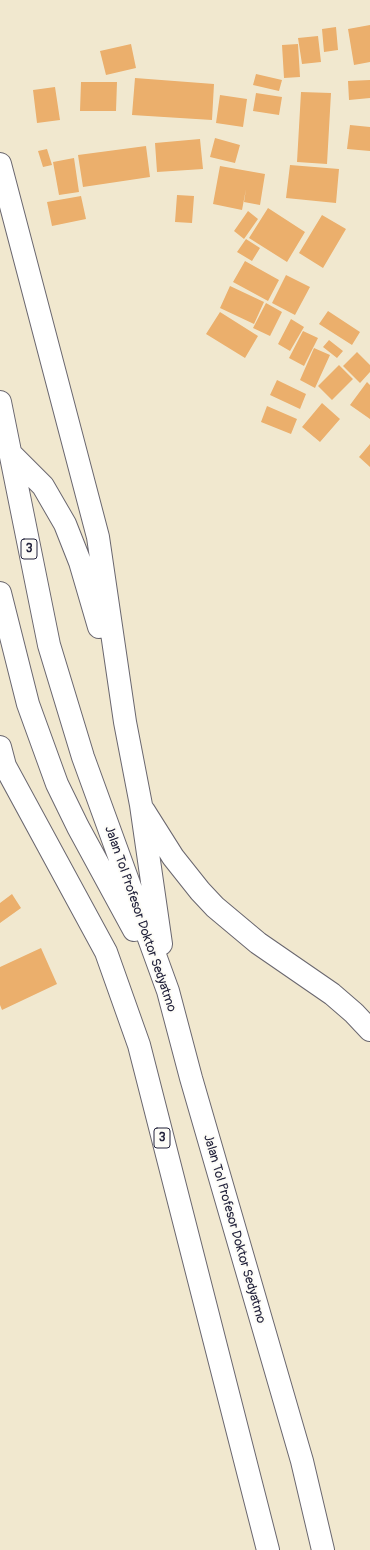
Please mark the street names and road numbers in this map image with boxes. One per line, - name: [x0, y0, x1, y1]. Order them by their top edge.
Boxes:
- road number: 3: [21, 539, 37, 559]
- street label: Jalan Tol Profesor Doktor Sedyatmo: [101, 824, 179, 1014]
- road number: 3: [154, 1128, 170, 1148]
- street label: Jalan Tol Profesor Doktor Sedyatmo: [200, 1133, 268, 1325]

